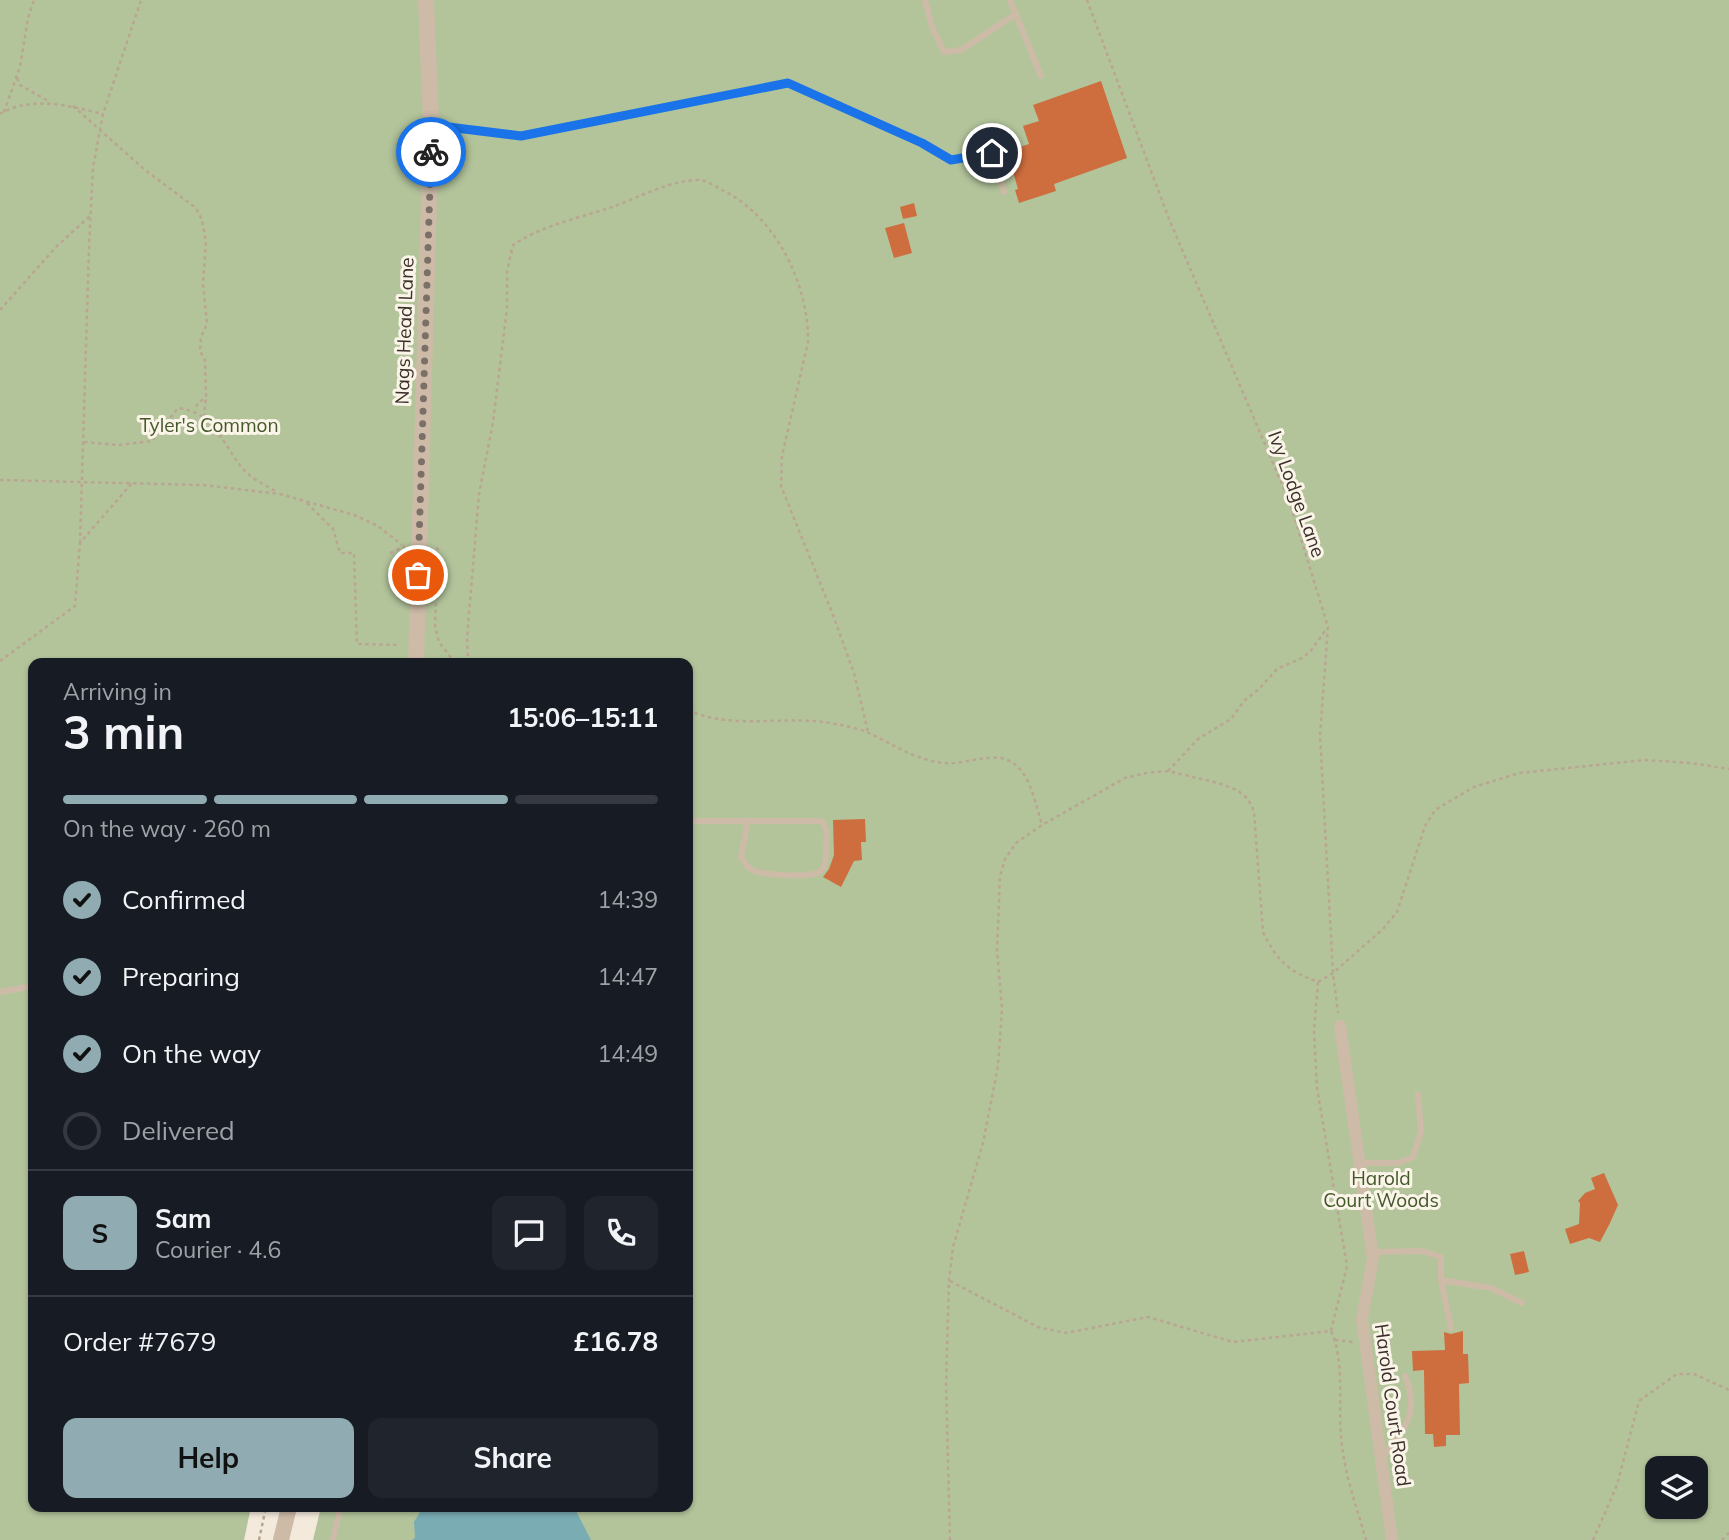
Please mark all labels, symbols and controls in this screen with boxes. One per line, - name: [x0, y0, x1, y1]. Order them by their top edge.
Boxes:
- courier: [396, 117, 466, 187]
- pin: [962, 123, 1022, 183]
- icon: bike: [412, 133, 450, 171]
- icon: home: [973, 134, 1011, 172]
- street label: Nags Head Lane: [389, 257, 419, 405]
- park label: Tyler's Common: [139, 413, 279, 437]
- street label: Ivy Lodge Lane: [1263, 428, 1331, 560]
- pin: [388, 545, 448, 605]
- icon: bag: [399, 556, 437, 594]
- text: Arriving in: [63, 677, 172, 706]
- text: 15:06–15:11: [507, 701, 658, 734]
- text: 3 min: [63, 703, 184, 761]
- text: On the way · 260 m: [63, 814, 271, 843]
- icon: check: [63, 881, 101, 919]
- text: Confirmed: [122, 883, 246, 916]
- text: 14:39: [598, 885, 658, 914]
- icon: check: [63, 958, 101, 996]
- text: Preparing: [122, 960, 240, 993]
- text: 14:47: [598, 962, 658, 991]
- icon: check: [63, 1035, 101, 1073]
- text: On the way: [122, 1037, 261, 1070]
- text: 14:49: [598, 1039, 658, 1068]
- text: Delivered: [122, 1114, 235, 1147]
- park label: Harold Court Woods: [1323, 1166, 1439, 1212]
- button: chat: [492, 1196, 566, 1270]
- button: phone: [584, 1196, 658, 1270]
- text: Sam: [155, 1202, 211, 1235]
- text: S: [92, 1217, 108, 1250]
- text: Courier · 4.6: [155, 1235, 281, 1264]
- street label: Harold Court Road: [1370, 1322, 1416, 1488]
- text: Order #7679: [63, 1325, 216, 1358]
- text: £16.78: [574, 1325, 658, 1358]
- button: Help: [63, 1418, 354, 1498]
- button: Share: [368, 1418, 658, 1498]
- map controls: [1645, 1456, 1708, 1519]
- button: layers: [1645, 1456, 1708, 1519]

